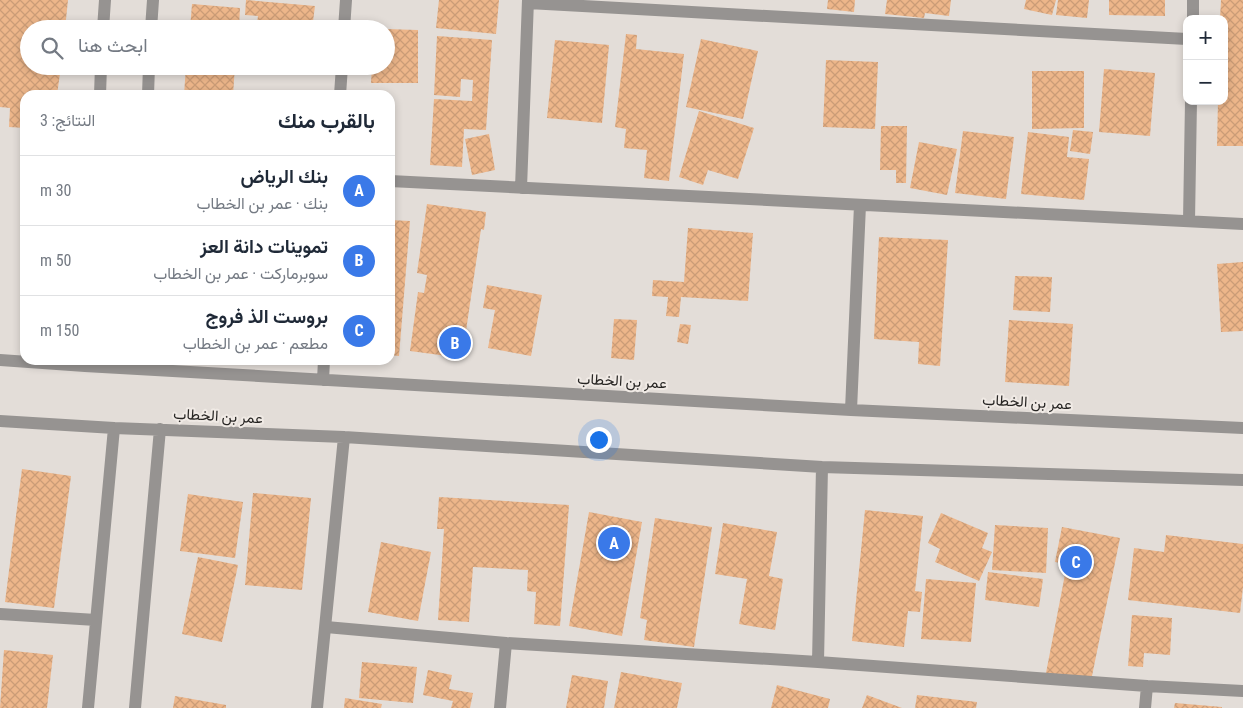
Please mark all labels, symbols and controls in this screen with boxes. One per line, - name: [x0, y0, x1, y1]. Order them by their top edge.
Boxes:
- map controls: [1183, 15, 1228, 105]
- button: +: [1183, 15, 1228, 60]
- search box: [20, 20, 395, 75]
- icon: search: [38, 34, 66, 62]
- text: ابحث هنا: [78, 34, 148, 57]
- button: −: [1183, 60, 1228, 105]
- text: بالقرب منك: [278, 109, 375, 133]
- text: النتائج: 3: [40, 111, 95, 130]
- text: بنك الرياض: [240, 165, 328, 188]
- text: 30 m: [40, 181, 72, 200]
- text: A: [354, 181, 364, 200]
- text: بنك · عمر بن الخطاب: [197, 194, 328, 213]
- text: تموينات دانة العز: [200, 235, 328, 258]
- text: 50 m: [40, 251, 72, 270]
- text: B: [355, 251, 364, 270]
- text: سوبرماركت · عمر بن الخطاب: [153, 264, 328, 283]
- text: بروست الذ فروج: [205, 305, 328, 328]
- text: 150 m: [40, 321, 79, 340]
- text: C: [354, 321, 364, 340]
- pin: B: [439, 324, 471, 362]
- text: مطعم · عمر بن الخطاب: [183, 334, 328, 353]
- street label: عمر بن الخطاب: [577, 370, 667, 393]
- street label: عمر بن الخطاب: [982, 391, 1072, 414]
- street label: عمر بن الخطاب: [173, 405, 263, 428]
- your location: [586, 427, 612, 453]
- pin: A: [598, 524, 630, 562]
- pin: C: [1060, 543, 1092, 581]

